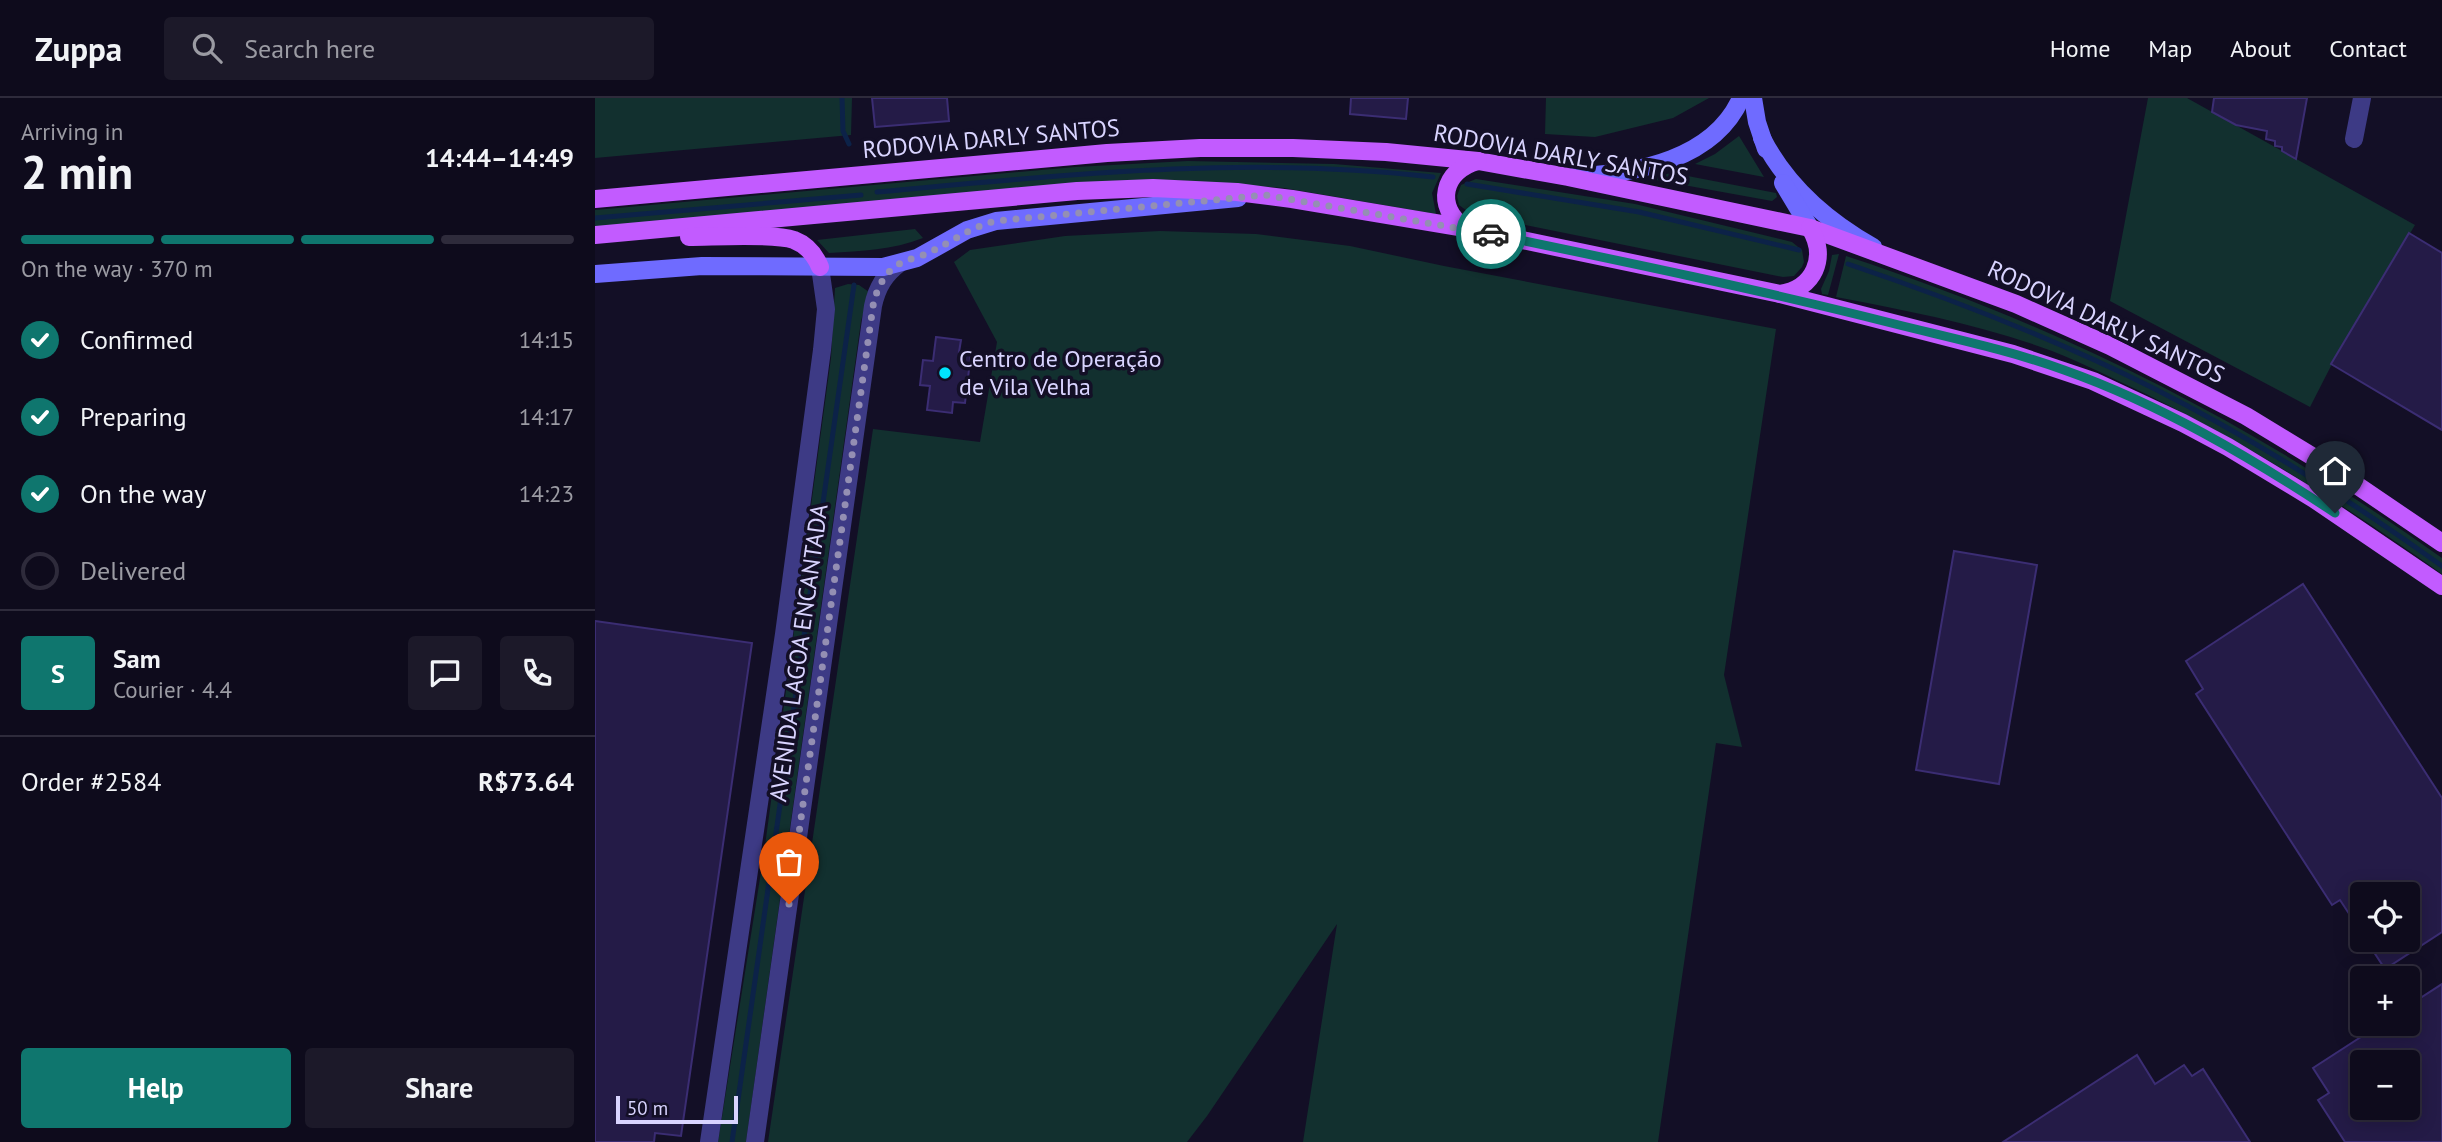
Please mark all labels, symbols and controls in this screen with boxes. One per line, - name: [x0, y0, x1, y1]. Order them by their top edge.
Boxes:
- search box: [164, 17, 654, 80]
- text: Zuppa: [35, 27, 122, 70]
- icon: search: [188, 29, 226, 67]
- text: Search here: [244, 32, 375, 65]
- text: Home: [2050, 33, 2110, 64]
- text: Map: [2148, 33, 2192, 64]
- text: About: [2230, 33, 2291, 64]
- text: Contact: [2329, 33, 2407, 64]
- street label: RODOVIA DARLY SANTOS: [861, 112, 1121, 165]
- text: Arriving in: [21, 117, 123, 146]
- street label: RODOVIA DARLY SANTOS: [1431, 117, 1691, 192]
- text: 14:44–14:49: [425, 141, 574, 174]
- text: 2 min: [21, 142, 133, 202]
- courier: [1456, 199, 1526, 269]
- icon: car: [1472, 215, 1510, 253]
- street label: RODOVIA DARLY SANTOS: [1983, 253, 2230, 390]
- text: On the way · 370 m: [21, 254, 213, 283]
- icon: check: [21, 321, 59, 359]
- text: Confirmed: [80, 323, 193, 356]
- text: 14:15: [519, 325, 574, 354]
- place label: Centro de Operação de Vila Velha: [959, 343, 1162, 402]
- marker: Centro de Operação de Vila Velha: [937, 365, 953, 381]
- icon: check: [21, 398, 59, 436]
- text: Preparing: [80, 400, 187, 433]
- text: 14:17: [519, 402, 574, 431]
- pin: [2305, 441, 2365, 513]
- icon: home: [2316, 452, 2354, 490]
- icon: check: [21, 475, 59, 513]
- text: On the way: [80, 477, 206, 510]
- text: 14:23: [519, 479, 574, 508]
- street label: AVENIDA LAGOA ENCANTADA: [762, 502, 835, 804]
- text: Delivered: [80, 554, 186, 587]
- button: chat: [408, 636, 482, 710]
- button: phone: [500, 636, 574, 710]
- text: Sam: [113, 642, 161, 675]
- text: S: [51, 657, 65, 690]
- text: Courier · 4.4: [113, 675, 232, 704]
- text: Order #2584: [21, 765, 161, 798]
- text: R$73.64: [478, 765, 574, 798]
- pin: [759, 832, 819, 904]
- icon: bag: [770, 843, 808, 881]
- map controls: [2350, 882, 2420, 1120]
- button: locate: [2350, 882, 2420, 952]
- button: +: [2350, 966, 2420, 1036]
- button: Help: [21, 1048, 291, 1128]
- button: Share: [305, 1048, 574, 1128]
- button: −: [2350, 1050, 2420, 1120]
- scale bar: [616, 1093, 739, 1125]
- text: 50 m: [627, 1096, 668, 1120]

